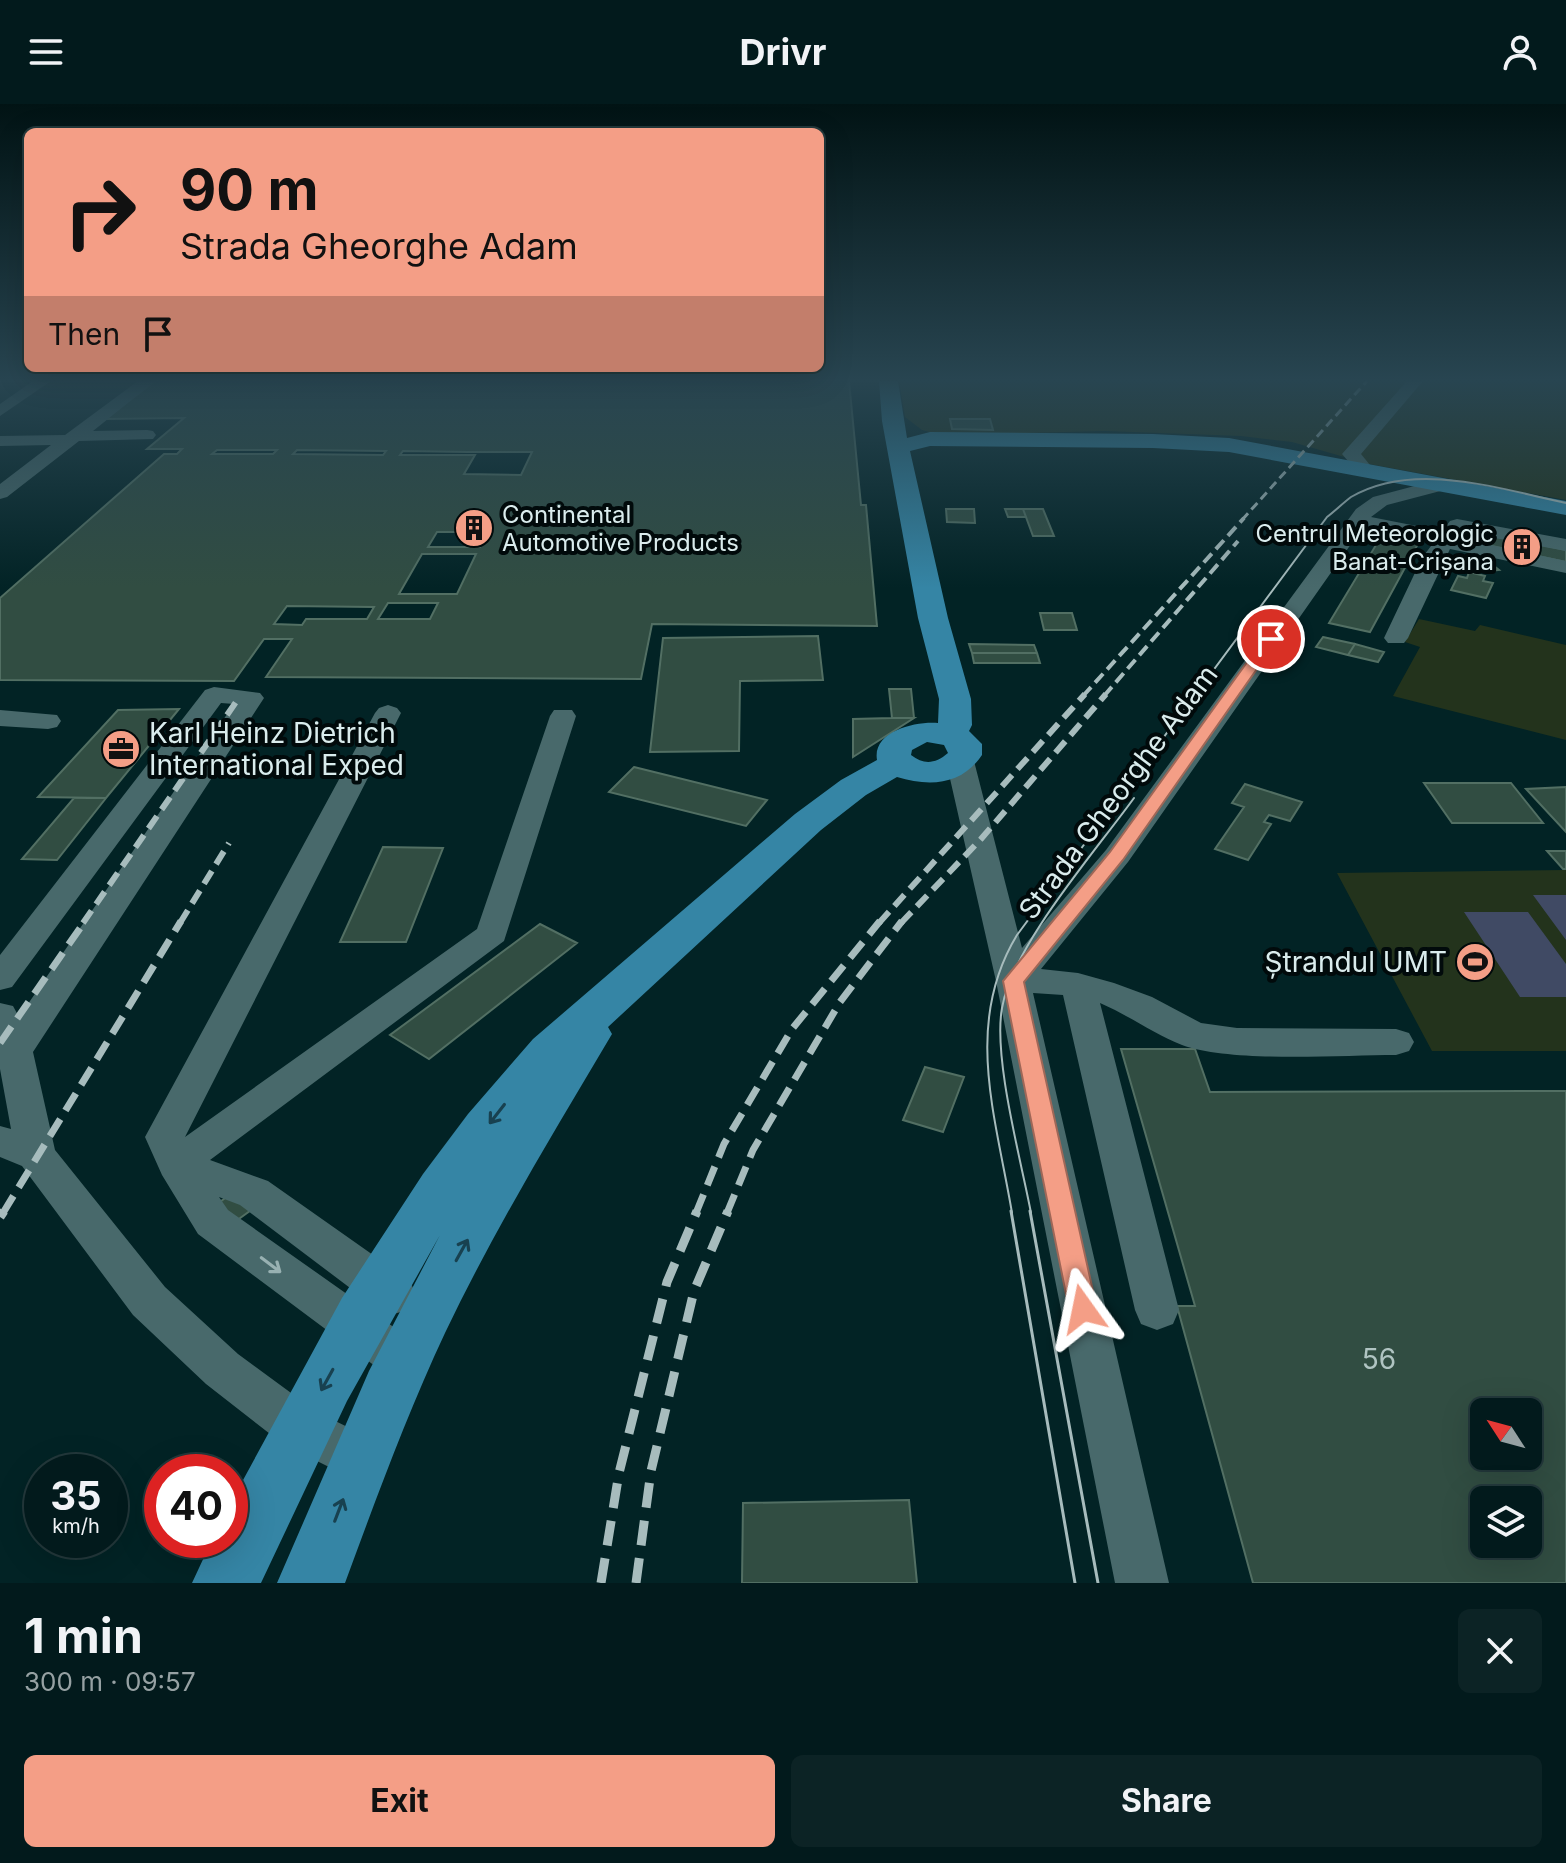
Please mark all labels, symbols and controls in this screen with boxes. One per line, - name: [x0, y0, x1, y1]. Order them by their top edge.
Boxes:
- icon: menu: [24, 30, 68, 74]
- text: Drivr: [740, 30, 826, 74]
- icon: person: [1498, 30, 1542, 74]
- text: 90 m: [180, 156, 319, 224]
- icon: right: [48, 160, 152, 264]
- text: Strada Gheorghe Adam: [180, 224, 578, 268]
- icon: arrive: [136, 312, 180, 356]
- text: Then: [48, 316, 120, 352]
- place label: Continental Automotive Products: [502, 500, 739, 557]
- building icon: Continental Automotive Products: [453, 507, 495, 549]
- place label: Centrul Meteorologic Banat-Crișana: [1256, 519, 1494, 576]
- building icon: Centrul Meteorologic Banat-Crișana: [1501, 526, 1543, 568]
- pin: [1237, 605, 1305, 673]
- icon: arrive: [1249, 617, 1293, 661]
- street label: Strada Gheorghe Adam: [1011, 658, 1225, 926]
- place label: Karl Heinz Dietrich International Exped: [149, 716, 404, 782]
- office icon: Karl Heinz Dietrich International Exped: [100, 728, 142, 770]
- sports icon: Ștrandul UMT: [1454, 941, 1496, 983]
- place label: Ștrandul UMT: [1265, 945, 1447, 979]
- one-way arrow: [488, 1103, 505, 1124]
- one-way arrow: [454, 1239, 470, 1262]
- one-way arrow: [260, 1257, 281, 1274]
- position arrow: [1041, 1267, 1125, 1351]
- house number: 56: [1362, 1342, 1396, 1376]
- one-way arrow: [319, 1367, 334, 1391]
- north arrow: [1470, 1398, 1542, 1470]
- map controls: [1470, 1398, 1542, 1558]
- speed limit sign: 40: [144, 1454, 248, 1558]
- text: 35: [50, 1471, 102, 1520]
- button: layers: [1470, 1486, 1542, 1558]
- one-way arrow: [333, 1498, 347, 1523]
- text: km/h: [52, 1514, 100, 1538]
- text: 1 min: [24, 1606, 143, 1665]
- button: close: [1458, 1609, 1542, 1693]
- text: 300 m · 09:57: [24, 1666, 196, 1697]
- button: Exit: [24, 1755, 775, 1847]
- button: Share: [791, 1755, 1542, 1847]

